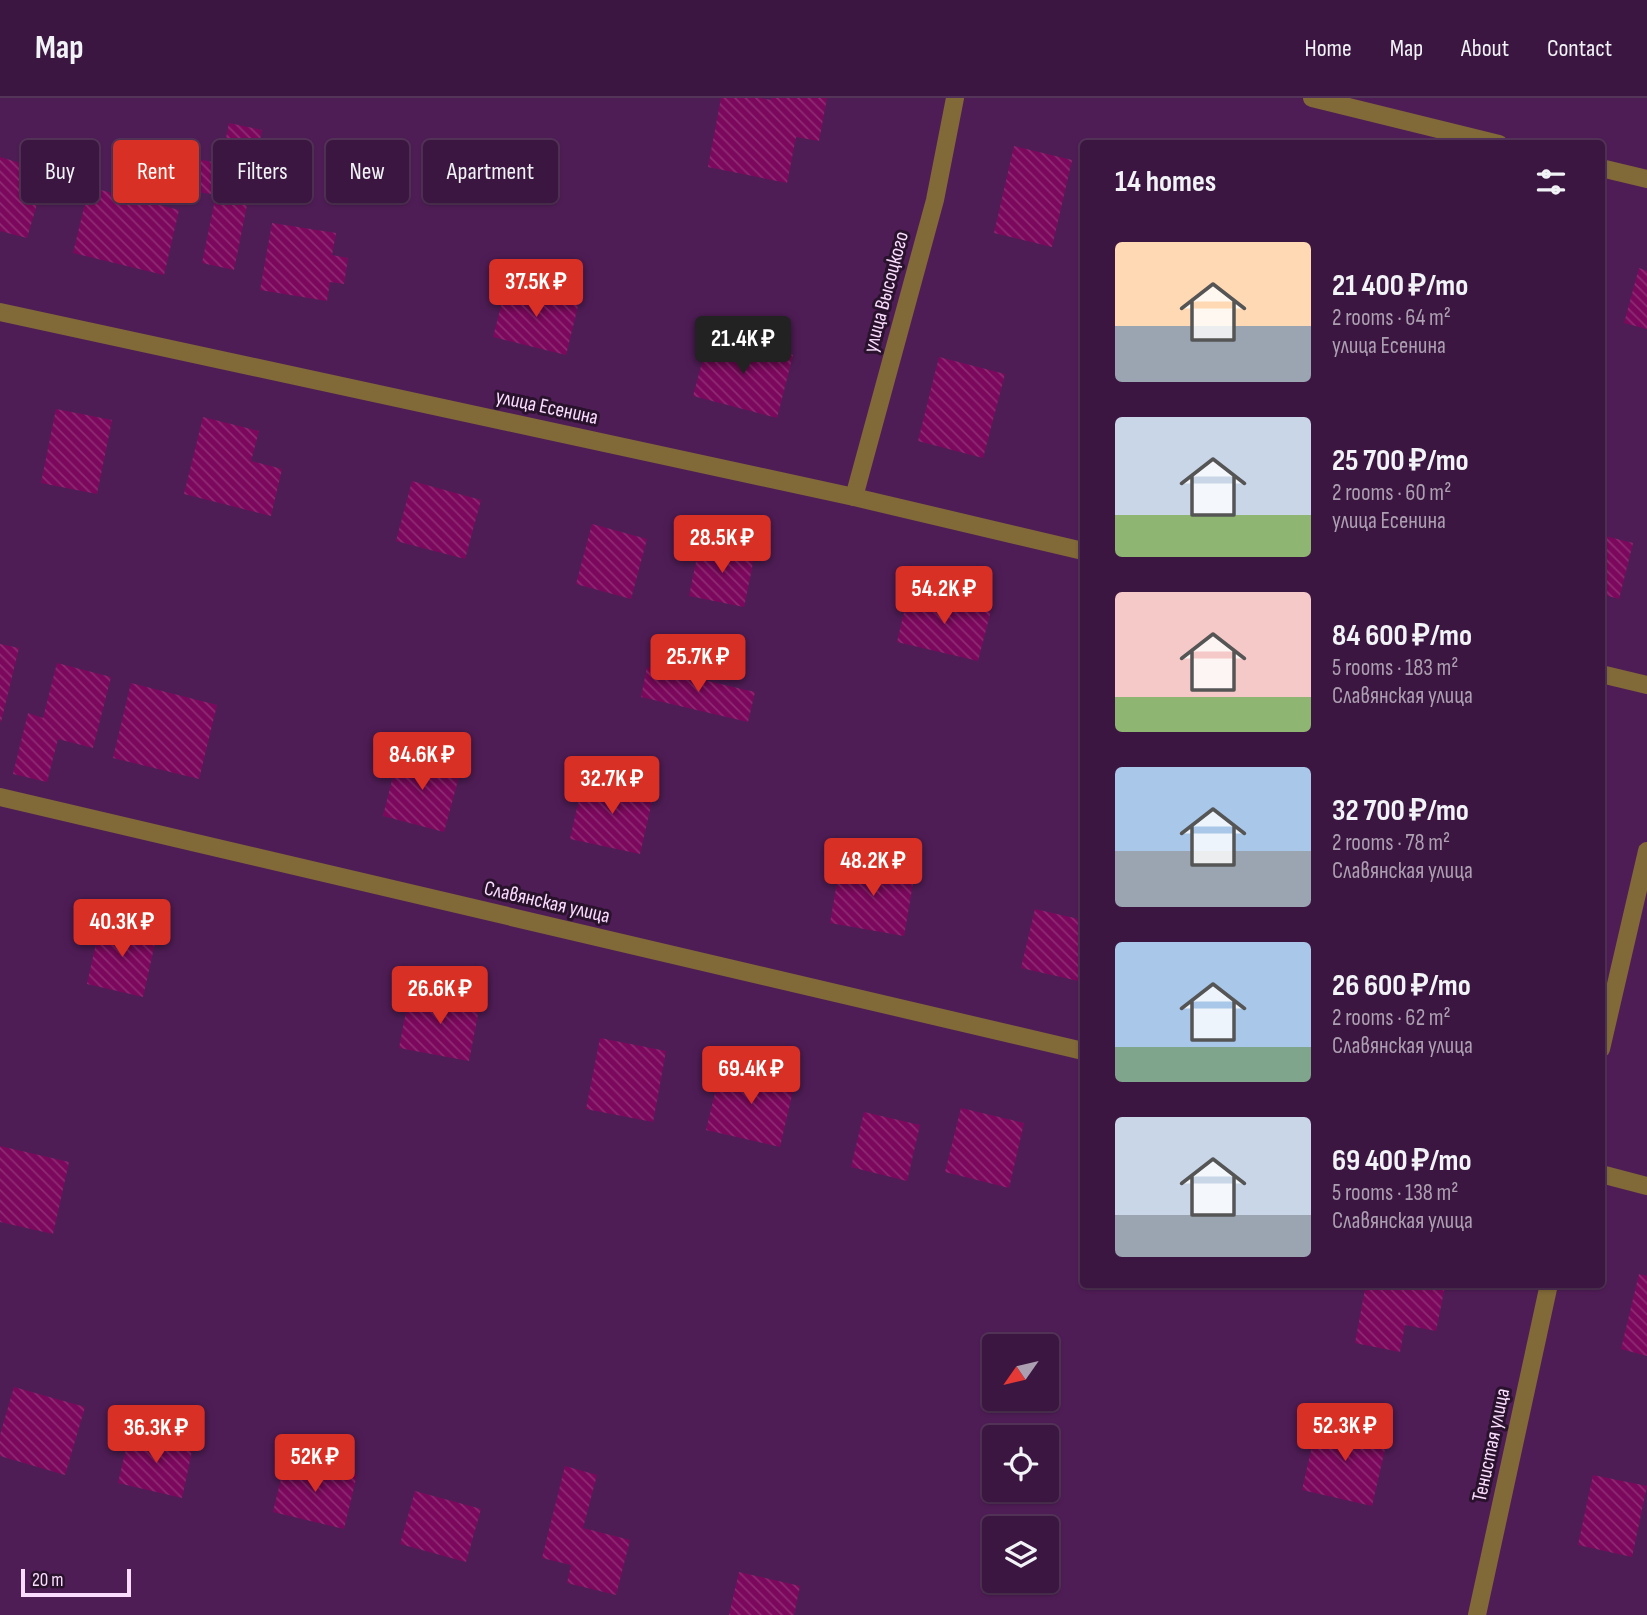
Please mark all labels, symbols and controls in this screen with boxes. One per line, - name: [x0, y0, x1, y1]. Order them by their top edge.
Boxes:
- text: Map: [35, 28, 84, 68]
- text: Home: [1304, 34, 1352, 63]
- text: Map: [1390, 34, 1423, 63]
- text: About: [1461, 34, 1509, 63]
- text: Contact: [1547, 34, 1612, 63]
- chip: Buy: [21, 140, 99, 203]
- chip: Rent: [113, 140, 199, 203]
- chip: Filters: [213, 140, 312, 203]
- chip: New: [326, 140, 409, 203]
- chip: Apartment: [423, 140, 558, 203]
- icon: filters: [1532, 163, 1570, 201]
- text: 14 homes: [1115, 164, 1216, 200]
- street label: улица Высоцкого: [858, 229, 914, 355]
- pin: 37.5K ₽: [471, 260, 601, 319]
- text: 37.5K ₽: [505, 268, 567, 296]
- text: 21 400 ₽/mo: [1332, 268, 1468, 304]
- icon: home: [1171, 270, 1255, 354]
- text: 2 rooms · 64 m²: [1332, 304, 1451, 332]
- pin: 21.4K ₽: [678, 316, 808, 376]
- text: 21.4K ₽: [711, 325, 775, 353]
- text: улица Есенина: [1332, 332, 1446, 360]
- street label: улица Есенина: [494, 384, 600, 430]
- text: 25 700 ₽/mo: [1332, 443, 1469, 479]
- icon: home: [1171, 445, 1255, 529]
- text: 2 rooms · 60 m²: [1332, 479, 1451, 507]
- text: улица Есенина: [1332, 507, 1446, 535]
- pin: 28.5K ₽: [657, 516, 787, 575]
- text: 28.5K ₽: [690, 524, 754, 552]
- pin: 54.2K ₽: [879, 566, 1009, 626]
- text: 54.2K ₽: [912, 575, 976, 603]
- text: 84 600 ₽/mo: [1332, 618, 1472, 654]
- icon: home: [1171, 620, 1255, 704]
- pin: 25.7K ₽: [633, 634, 763, 694]
- text: 25.7K ₽: [666, 643, 730, 671]
- text: 5 rooms · 183 m²: [1332, 654, 1458, 682]
- text: Славянская улица: [1332, 682, 1473, 710]
- pin: 84.6K ₽: [357, 732, 487, 792]
- text: 84.6K ₽: [389, 741, 455, 769]
- pin: 32.7K ₽: [547, 756, 677, 816]
- text: 32.7K ₽: [580, 765, 644, 793]
- text: 32 700 ₽/mo: [1332, 793, 1469, 829]
- icon: home: [1171, 795, 1255, 879]
- text: 2 rooms · 78 m²: [1332, 829, 1450, 857]
- pin: 48.2K ₽: [808, 838, 938, 898]
- text: 48.2K ₽: [840, 847, 906, 875]
- text: Славянская улица: [1332, 857, 1473, 885]
- street label: Славянская улица: [482, 875, 612, 929]
- pin: 40.3K ₽: [57, 900, 187, 959]
- text: 40.3K ₽: [90, 908, 154, 936]
- pin: 26.6K ₽: [375, 967, 505, 1026]
- text: 26 600 ₽/mo: [1332, 968, 1471, 1004]
- icon: home: [1171, 970, 1255, 1054]
- text: 26.6K ₽: [408, 975, 472, 1003]
- text: 2 rooms · 62 m²: [1332, 1004, 1451, 1032]
- text: Славянская улица: [1332, 1032, 1473, 1060]
- pin: 69.4K ₽: [686, 1046, 816, 1106]
- text: 69.4K ₽: [718, 1055, 784, 1083]
- text: 69 400 ₽/mo: [1332, 1143, 1472, 1179]
- icon: home: [1171, 1145, 1255, 1229]
- text: 5 rooms · 138 m²: [1332, 1179, 1458, 1207]
- text: Славянская улица: [1332, 1207, 1473, 1235]
- north arrow: [982, 1334, 1059, 1410]
- map controls: [982, 1334, 1059, 1593]
- street label: Тенистая улица: [1467, 1386, 1515, 1504]
- pin: 52.3K ₽: [1280, 1404, 1410, 1463]
- pin: 36.3K ₽: [91, 1406, 221, 1465]
- text: 52.3K ₽: [1313, 1412, 1377, 1440]
- text: 36.3K ₽: [124, 1414, 188, 1442]
- button: locate: [982, 1425, 1059, 1502]
- pin: 52K ₽: [266, 1434, 364, 1494]
- text: 52K ₽: [291, 1443, 339, 1471]
- button: layers: [982, 1516, 1059, 1593]
- scale bar: [21, 1566, 131, 1598]
- text: 20 m: [32, 1569, 64, 1592]

